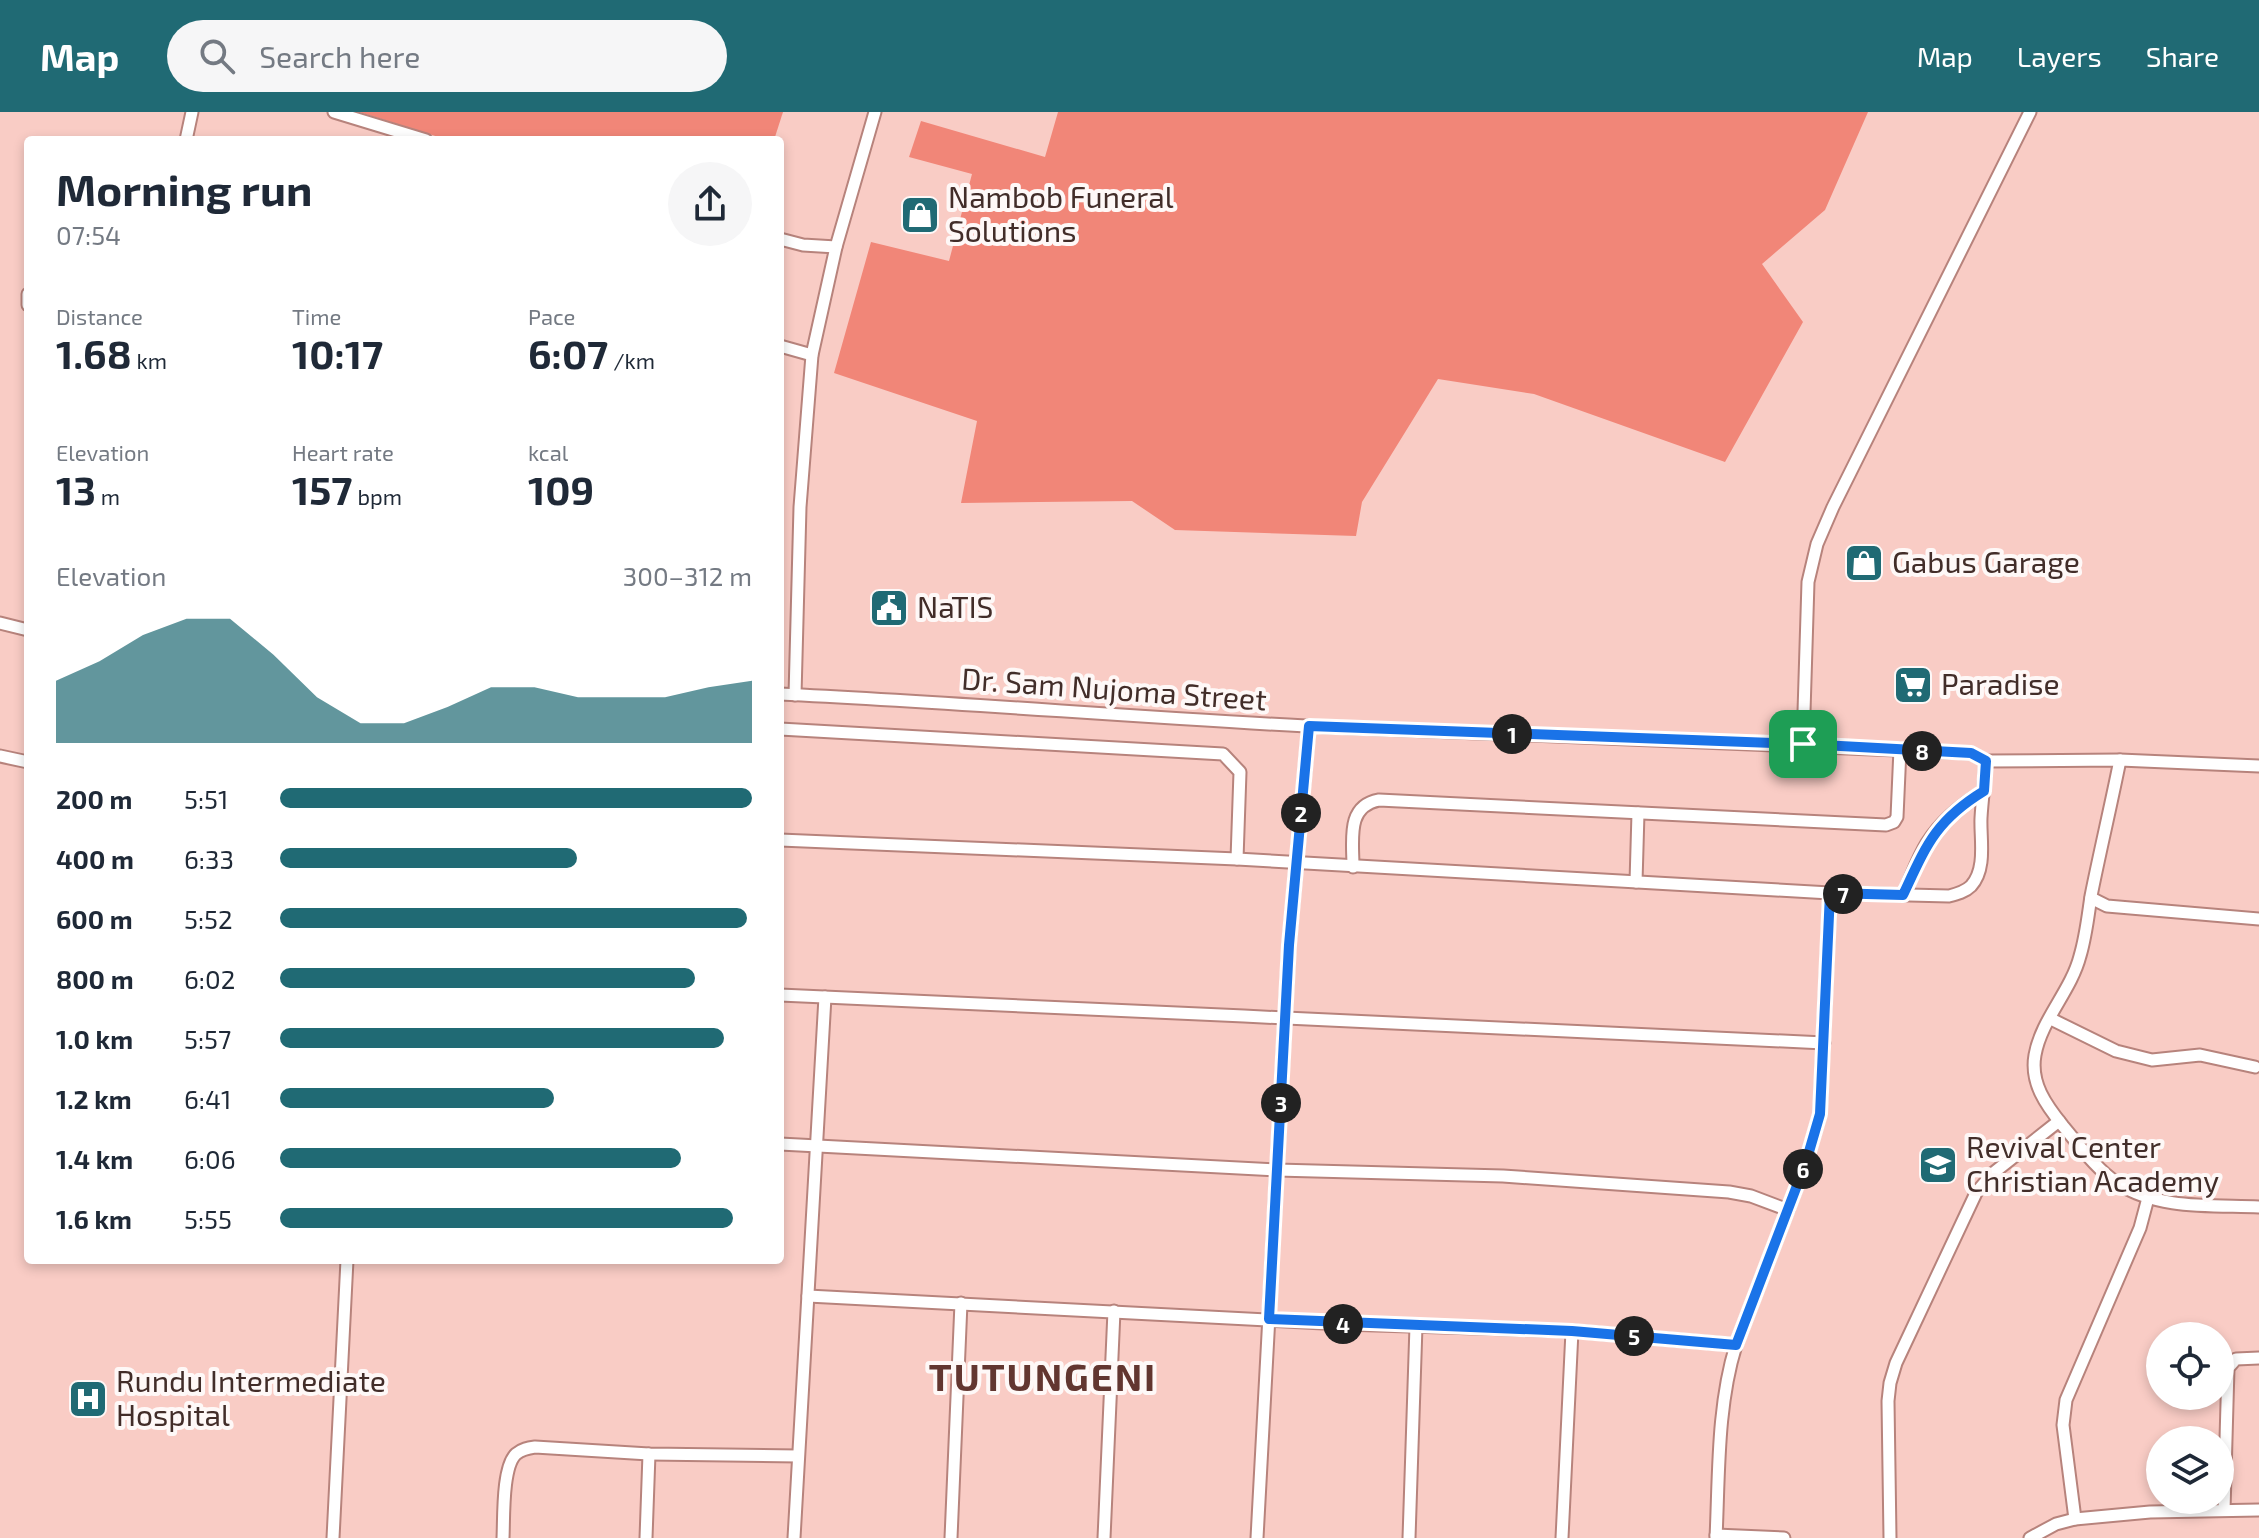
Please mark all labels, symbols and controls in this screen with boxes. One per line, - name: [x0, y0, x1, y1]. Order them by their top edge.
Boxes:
- search box: [167, 20, 727, 92]
- text: Map: [40, 33, 119, 79]
- icon: search: [195, 34, 239, 78]
- text: Search here: [259, 38, 420, 74]
- text: Map: [1917, 39, 1973, 73]
- text: Layers: [2017, 39, 2102, 73]
- text: Share: [2146, 39, 2219, 73]
- text: Morning run: [56, 162, 312, 215]
- button: share: [668, 162, 752, 246]
- place label: Nambob Funeral Solutions: [948, 178, 1174, 248]
- shop icon: Nambob Funeral Solutions: [899, 194, 941, 236]
- text: 07:54: [56, 219, 121, 250]
- text: Distance: [56, 303, 143, 329]
- text: Time: [292, 303, 341, 329]
- text: Pace: [528, 303, 575, 329]
- text: 1.68: [56, 329, 132, 377]
- text: 10:17: [292, 329, 383, 377]
- text: 6:07: [528, 329, 608, 377]
- text: km: [132, 347, 167, 373]
- text: /km: [608, 347, 655, 373]
- text: Elevation: [56, 439, 149, 465]
- text: Heart rate: [292, 439, 394, 465]
- text: kcal: [528, 439, 568, 465]
- text: 13: [56, 465, 96, 513]
- text: 157: [292, 465, 352, 513]
- text: 109: [528, 465, 594, 513]
- text: m: [96, 483, 120, 509]
- text: bpm: [352, 483, 402, 509]
- shop icon: Gabus Garage: [1843, 542, 1885, 584]
- place label: Gabus Garage: [1892, 543, 2080, 579]
- text: Elevation: [56, 560, 166, 591]
- text: 300–312 m: [623, 560, 752, 591]
- public building icon: NaTIS: [868, 587, 910, 629]
- place label: NaTIS: [917, 588, 993, 624]
- street label: Dr. Sam Nujoma Street: [960, 659, 1268, 717]
- supermarket icon: Paradise: [1892, 664, 1934, 706]
- place label: Paradise: [1941, 665, 2060, 701]
- pin: [1769, 710, 1837, 778]
- pin: 1: [1492, 714, 1532, 754]
- text: 1: [1507, 721, 1517, 747]
- icon: arrive: [1781, 722, 1825, 766]
- pin: 8: [1902, 731, 1942, 771]
- text: 8: [1915, 738, 1929, 764]
- text: 200 m: [56, 783, 132, 814]
- text: 5:51: [184, 783, 228, 814]
- pin: 2: [1281, 793, 1321, 833]
- text: 2: [1295, 800, 1307, 826]
- text: 400 m: [56, 843, 134, 874]
- text: 6:33: [184, 843, 234, 874]
- pin: 7: [1823, 874, 1863, 914]
- text: 7: [1837, 881, 1849, 907]
- text: 600 m: [56, 903, 133, 934]
- text: 5:52: [184, 903, 233, 934]
- text: 800 m: [56, 963, 134, 994]
- text: 6:02: [184, 963, 235, 994]
- text: 1.0 km: [56, 1023, 133, 1054]
- text: 5:57: [184, 1023, 231, 1054]
- text: 1.2 km: [56, 1083, 132, 1114]
- text: 6:41: [184, 1083, 231, 1114]
- pin: 3: [1261, 1083, 1301, 1123]
- text: 3: [1275, 1090, 1287, 1116]
- place label: Revival Center Christian Academy: [1966, 1128, 2219, 1198]
- text: 1.4 km: [56, 1143, 133, 1174]
- text: 6:06: [184, 1143, 236, 1174]
- school or university icon: Revival Center Christian Academy: [1917, 1144, 1959, 1186]
- pin: 6: [1783, 1149, 1823, 1189]
- text: 6: [1797, 1156, 1809, 1182]
- text: 1.6 km: [56, 1203, 132, 1234]
- text: 5:55: [184, 1203, 232, 1234]
- pin: 4: [1323, 1304, 1363, 1344]
- text: 4: [1336, 1311, 1350, 1337]
- pin: 5: [1614, 1316, 1654, 1356]
- map controls: [2146, 1322, 2234, 1514]
- button: locate: [2146, 1322, 2234, 1410]
- text: 5: [1628, 1323, 1640, 1349]
- district label: TUTUNGENI: [929, 1353, 1157, 1399]
- place label: Rundu Intermediate Hospital: [116, 1362, 386, 1432]
- hospital icon: Rundu Intermediate Hospital: [67, 1378, 109, 1420]
- button: layers: [2146, 1426, 2234, 1514]

